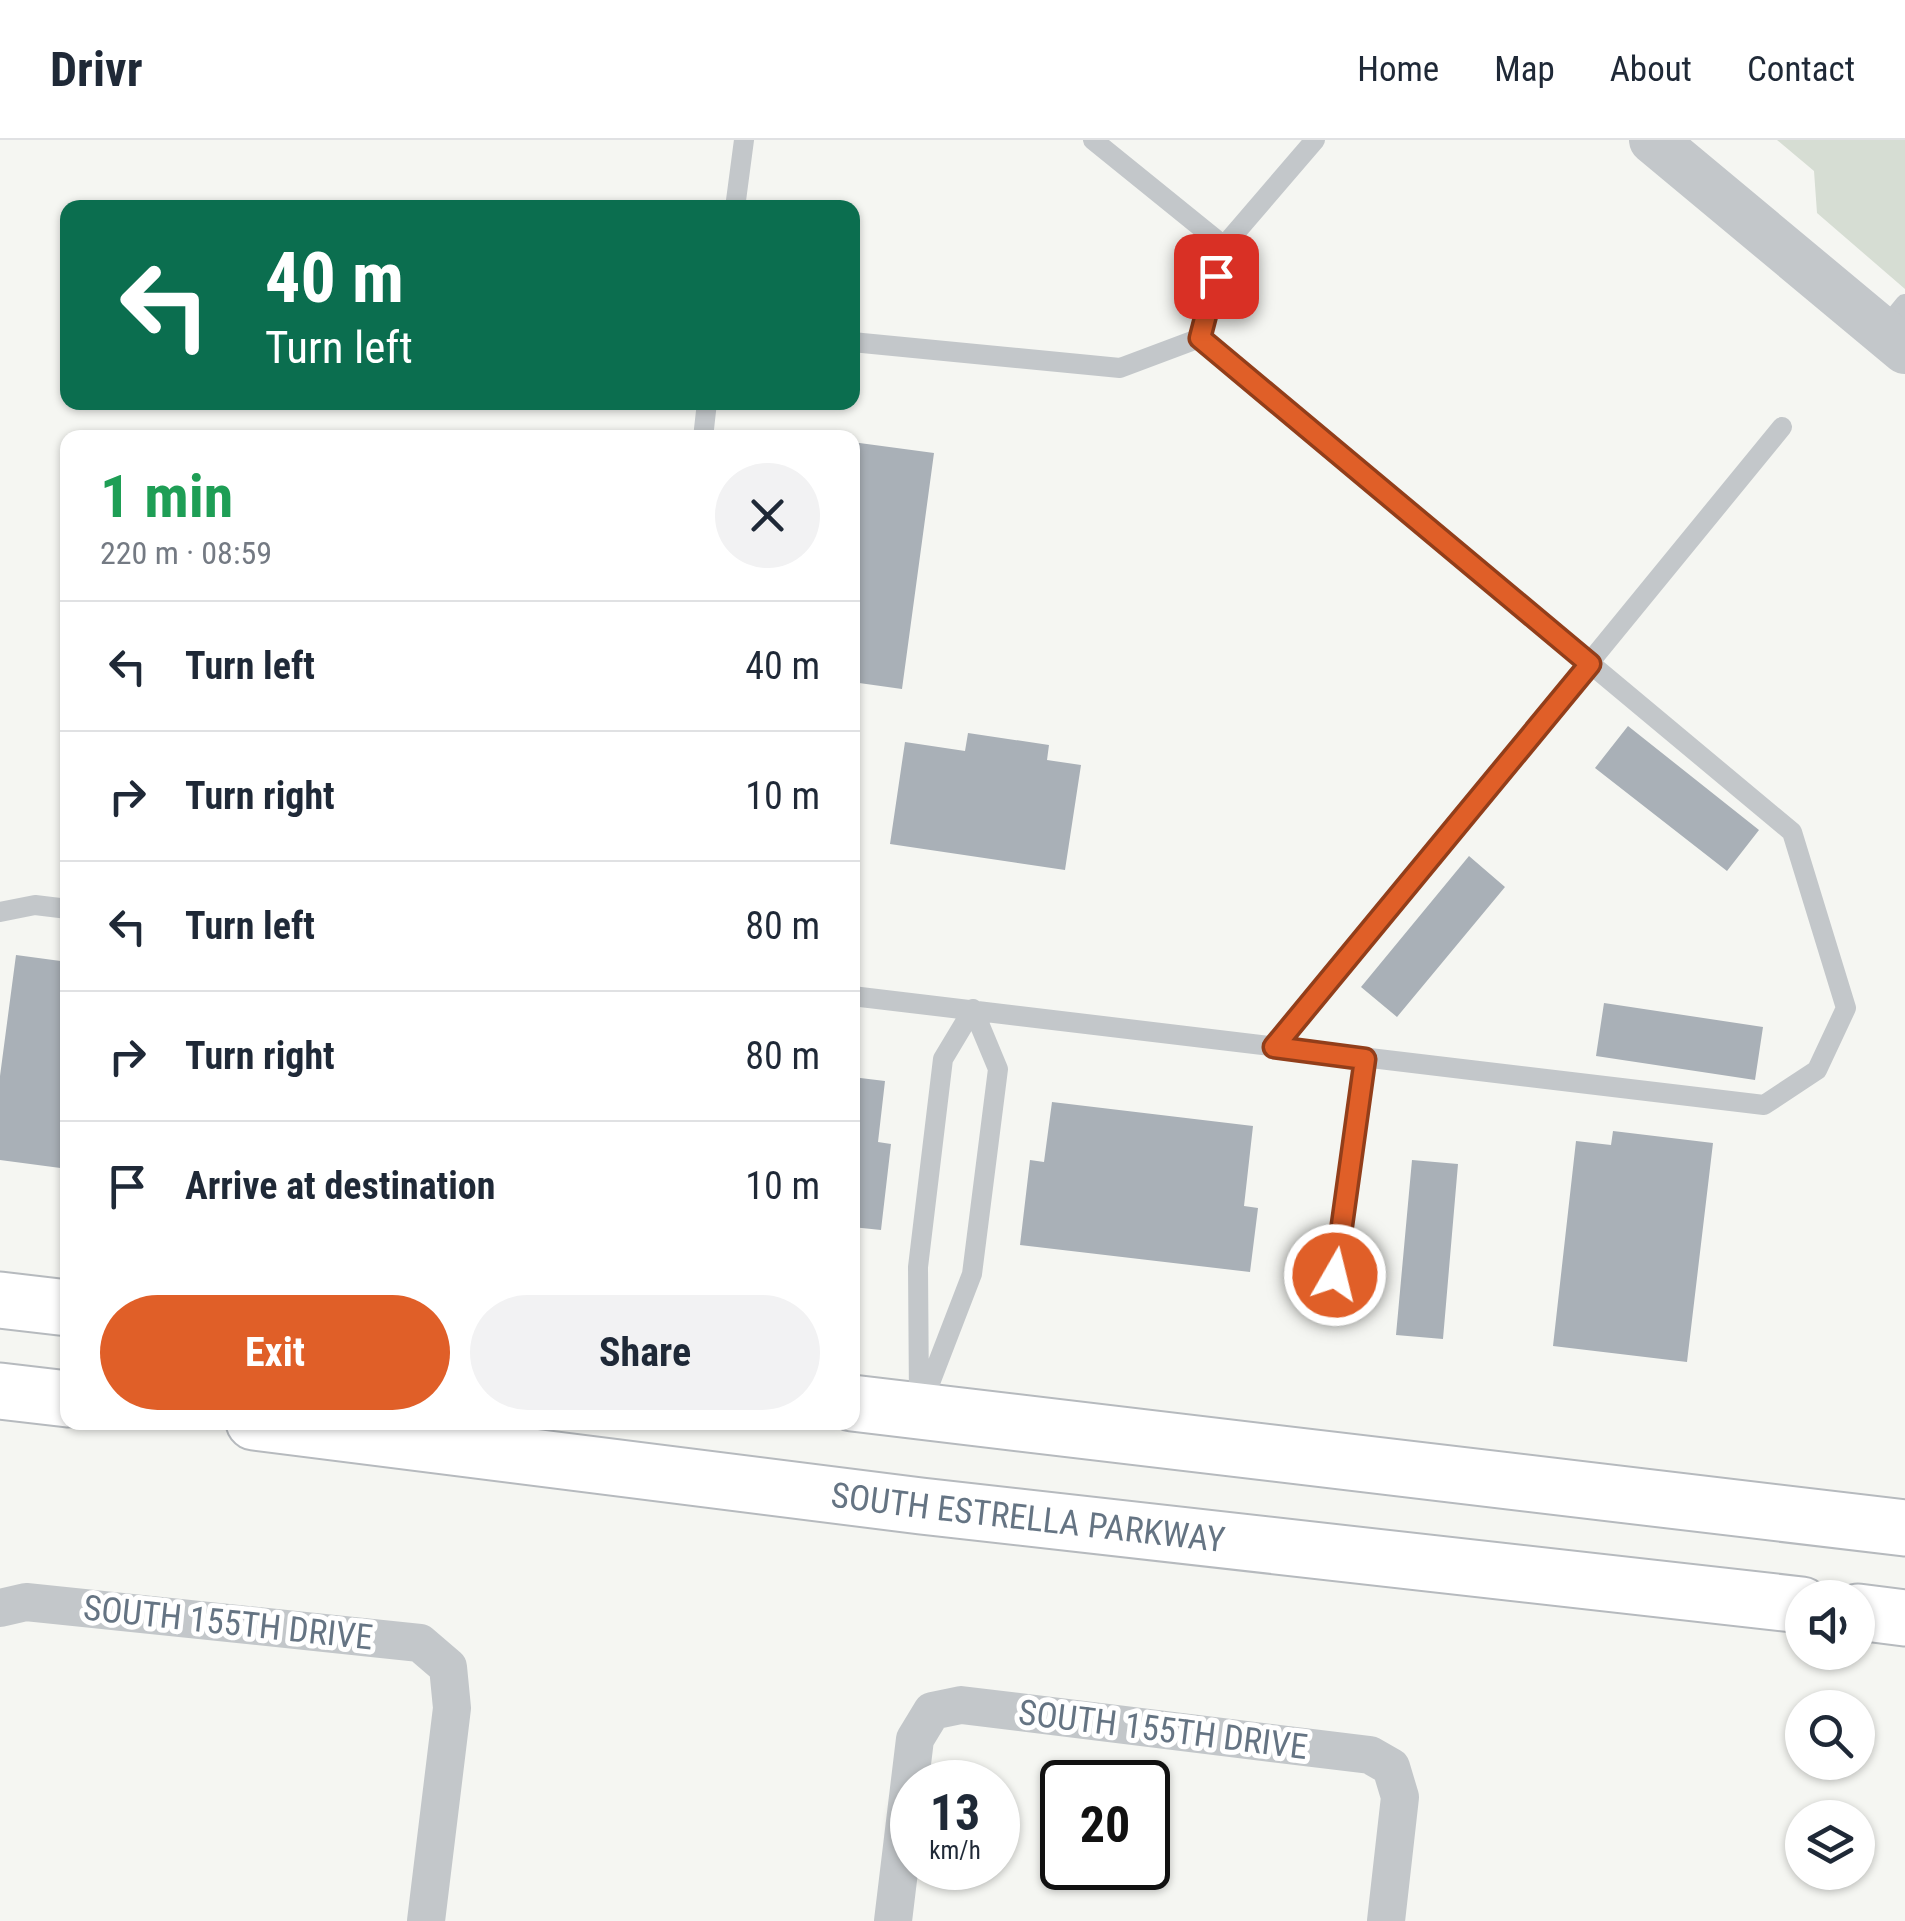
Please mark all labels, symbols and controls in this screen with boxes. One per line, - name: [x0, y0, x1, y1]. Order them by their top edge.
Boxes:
- text: Drivr: [50, 41, 143, 98]
- text: Home: [1357, 49, 1439, 90]
- text: Map: [1494, 49, 1555, 90]
- text: About: [1610, 49, 1692, 90]
- text: Contact: [1747, 49, 1855, 90]
- pin: [1174, 234, 1259, 319]
- text: 40 m: [265, 237, 404, 319]
- icon: left: [100, 240, 230, 370]
- icon: arrive: [1189, 249, 1244, 304]
- text: Turn left: [265, 321, 413, 374]
- text: 1 min: [100, 461, 233, 532]
- button: close: [715, 463, 820, 568]
- text: 220 m · 08:59: [100, 534, 272, 572]
- icon: left: [100, 639, 155, 694]
- text: Turn left: [185, 644, 315, 688]
- text: 40 m: [745, 644, 820, 688]
- icon: right: [100, 769, 155, 824]
- text: Turn right: [185, 774, 335, 818]
- text: 10 m: [745, 774, 820, 818]
- icon: left: [100, 899, 155, 954]
- text: Turn left: [185, 904, 315, 948]
- text: 80 m: [745, 904, 820, 948]
- icon: right: [100, 1029, 155, 1084]
- text: Turn right: [185, 1034, 335, 1078]
- text: 80 m: [745, 1034, 820, 1078]
- icon: arrive: [100, 1159, 155, 1214]
- text: Arrive at destination: [185, 1164, 495, 1208]
- text: 10 m: [745, 1164, 820, 1208]
- position arrow: [1283, 1223, 1387, 1327]
- button: Exit: [100, 1295, 450, 1410]
- button: Share: [470, 1295, 820, 1410]
- street label: SOUTH ESTRELLA PARKWAY: [829, 1474, 1227, 1561]
- map controls: [1785, 1580, 1875, 1890]
- button: sound: [1785, 1580, 1875, 1670]
- street label: SOUTH 155TH DRIVE: [81, 1587, 375, 1659]
- button: search: [1785, 1690, 1875, 1780]
- street label: SOUTH 155TH DRIVE: [1016, 1692, 1310, 1768]
- speed limit sign: 20: [1040, 1760, 1170, 1890]
- text: 13: [930, 1784, 980, 1842]
- button: layers: [1785, 1800, 1875, 1890]
- text: km/h: [929, 1836, 981, 1865]

